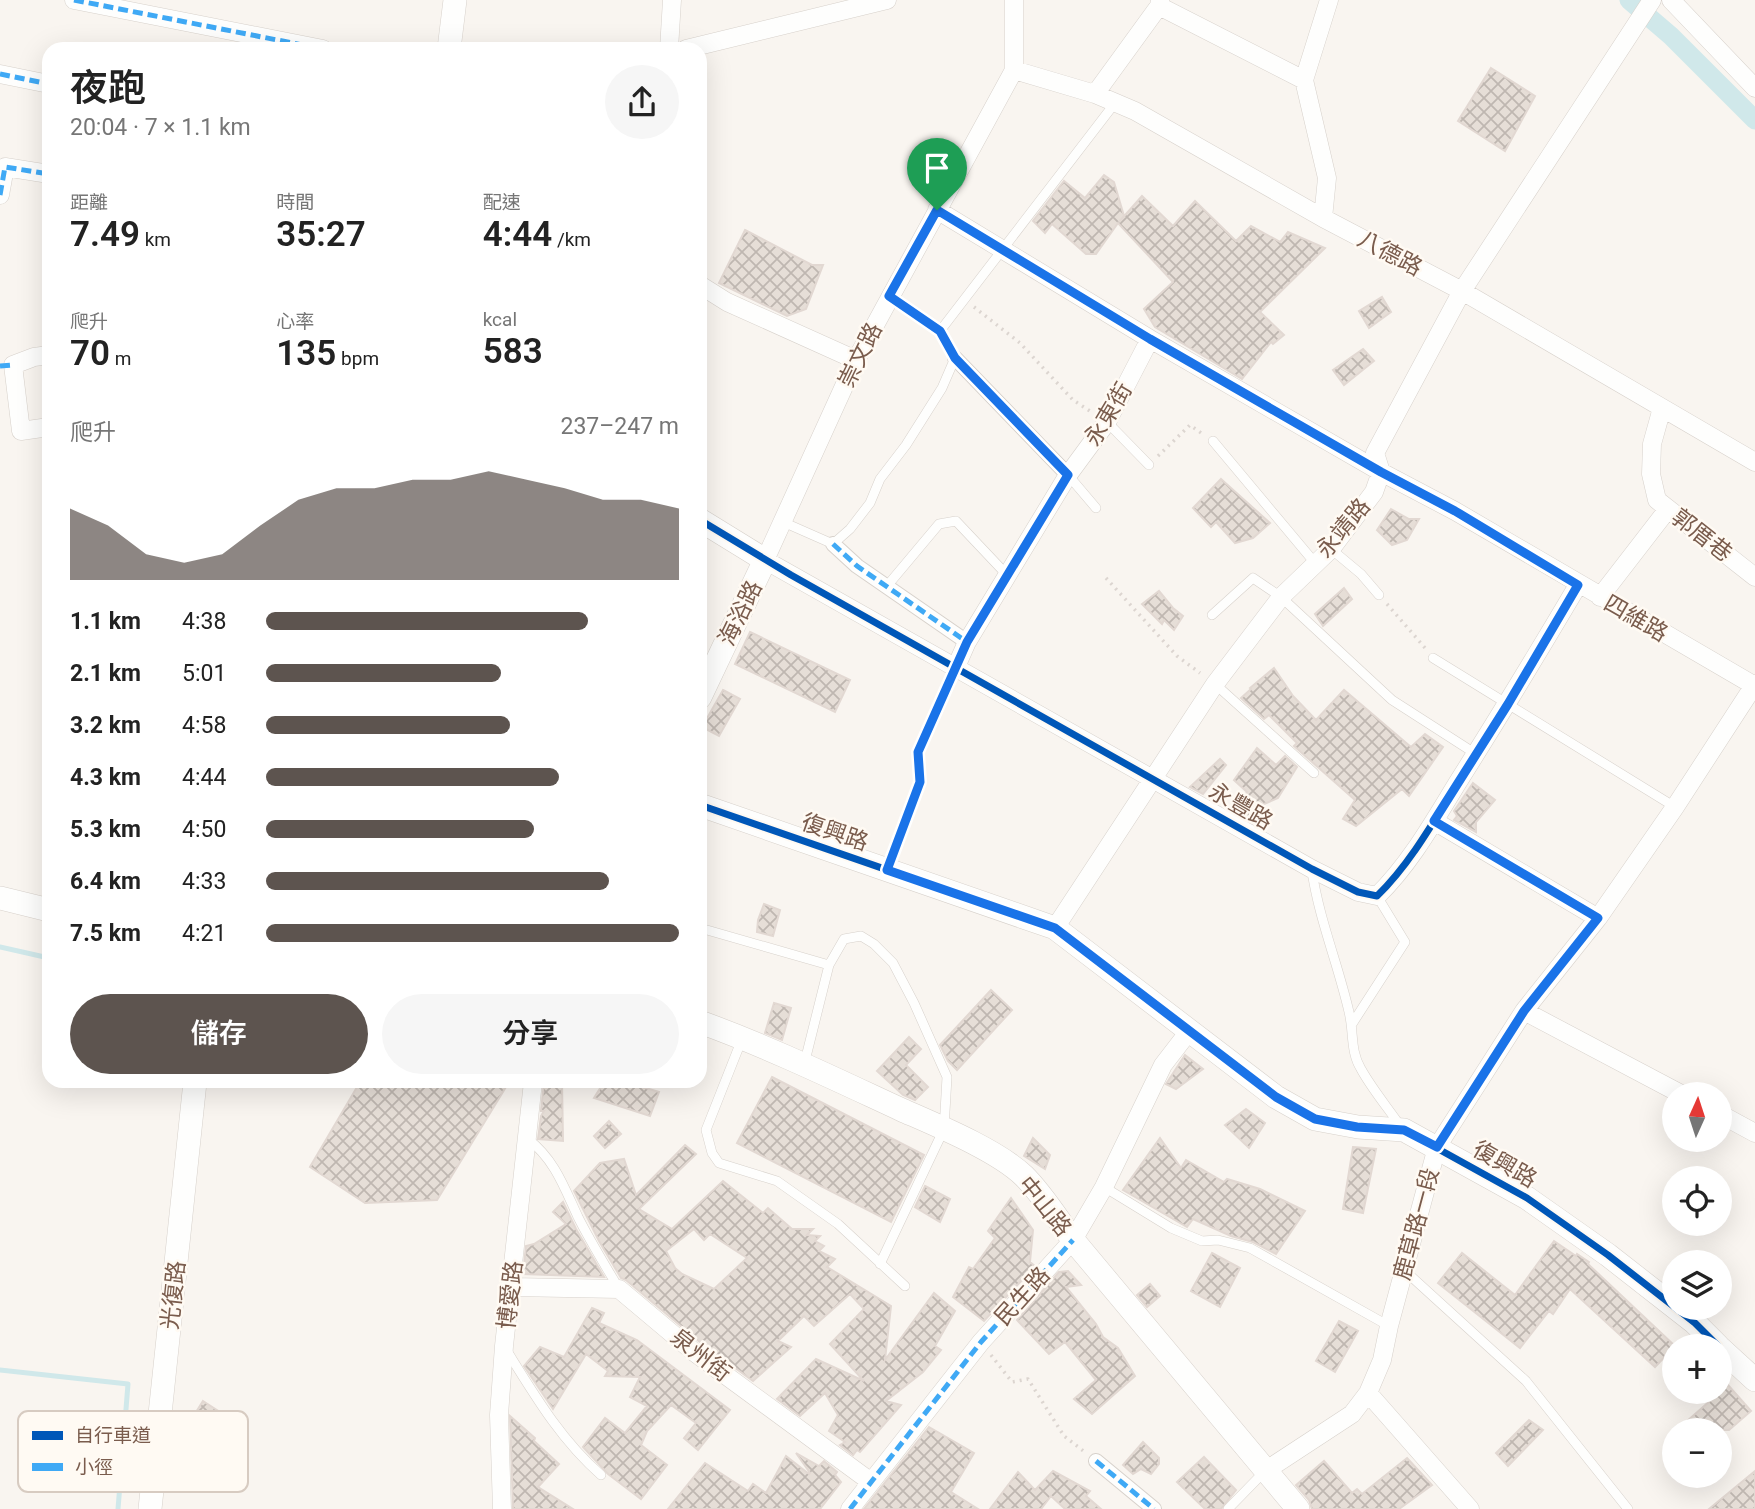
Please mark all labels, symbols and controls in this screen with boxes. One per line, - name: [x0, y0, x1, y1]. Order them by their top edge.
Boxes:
- button: share: [605, 65, 679, 139]
- text: 夜跑: [70, 66, 146, 110]
- text: 20:04 · 7 × 1.1 km: [70, 114, 251, 141]
- pin: [907, 138, 967, 210]
- icon: arrive: [918, 149, 956, 187]
- text: 距離: [70, 191, 108, 214]
- text: 時間: [276, 191, 314, 214]
- text: 配速: [483, 191, 521, 214]
- text: 7.49: [70, 214, 140, 255]
- text: 35:27: [276, 214, 366, 255]
- text: 4:44: [483, 214, 552, 255]
- street label: 八德路: [1353, 225, 1427, 282]
- text: km: [140, 228, 171, 251]
- text: /km: [552, 228, 591, 251]
- text: kcal: [483, 308, 517, 331]
- text: 爬升: [70, 310, 108, 333]
- text: 心率: [276, 310, 314, 333]
- street label: 崇文路: [833, 318, 888, 392]
- text: 583: [483, 331, 543, 372]
- text: 70: [70, 333, 110, 374]
- text: 135: [276, 333, 336, 374]
- text: m: [110, 347, 131, 370]
- text: bpm: [336, 347, 379, 370]
- street label: 永東街: [1079, 378, 1138, 451]
- text: 237–247 m: [560, 413, 679, 440]
- text: 爬升: [70, 419, 116, 446]
- street label: 永靖路: [1311, 493, 1376, 563]
- street label: 郭厝巷: [1666, 504, 1737, 567]
- street label: 海浴路: [713, 576, 768, 650]
- street label: 四維路: [1599, 589, 1672, 647]
- text: 1.1 km: [70, 608, 141, 635]
- text: 4:38: [182, 608, 226, 635]
- text: 2.1 km: [70, 660, 141, 687]
- text: 5:01: [182, 660, 226, 687]
- text: 3.2 km: [70, 712, 141, 739]
- text: 4:58: [182, 712, 226, 739]
- text: 4.3 km: [70, 764, 141, 791]
- text: 4:44: [182, 764, 226, 791]
- street label: 永豐路: [1204, 777, 1277, 835]
- street label: 復興路: [798, 808, 872, 856]
- text: 5.3 km: [70, 816, 141, 843]
- text: 4:50: [182, 816, 226, 843]
- text: 6.4 km: [70, 868, 141, 895]
- text: 4:33: [182, 868, 226, 895]
- text: 7.5 km: [70, 920, 141, 947]
- text: 4:21: [182, 920, 226, 947]
- button: 儲存: [70, 994, 368, 1074]
- button: 分享: [382, 994, 679, 1074]
- north arrow: [1662, 1082, 1732, 1152]
- map controls: [1662, 1082, 1732, 1488]
- street label: 復興路: [1468, 1135, 1541, 1193]
- street label: 鹿草路一段: [1389, 1165, 1444, 1283]
- button: locate: [1662, 1166, 1732, 1236]
- street label: 中山路: [1012, 1171, 1077, 1242]
- button: layers: [1662, 1250, 1732, 1320]
- street label: 光復路: [156, 1259, 191, 1331]
- street label: 博愛路: [493, 1259, 528, 1331]
- street label: 民生路: [989, 1262, 1055, 1331]
- street label: 泉州街: [665, 1324, 736, 1387]
- button: +: [1662, 1334, 1732, 1404]
- legend: [18, 1411, 248, 1492]
- button: −: [1662, 1418, 1732, 1488]
- text: 自行車道: [75, 1424, 151, 1447]
- text: 小徑: [75, 1456, 113, 1479]

